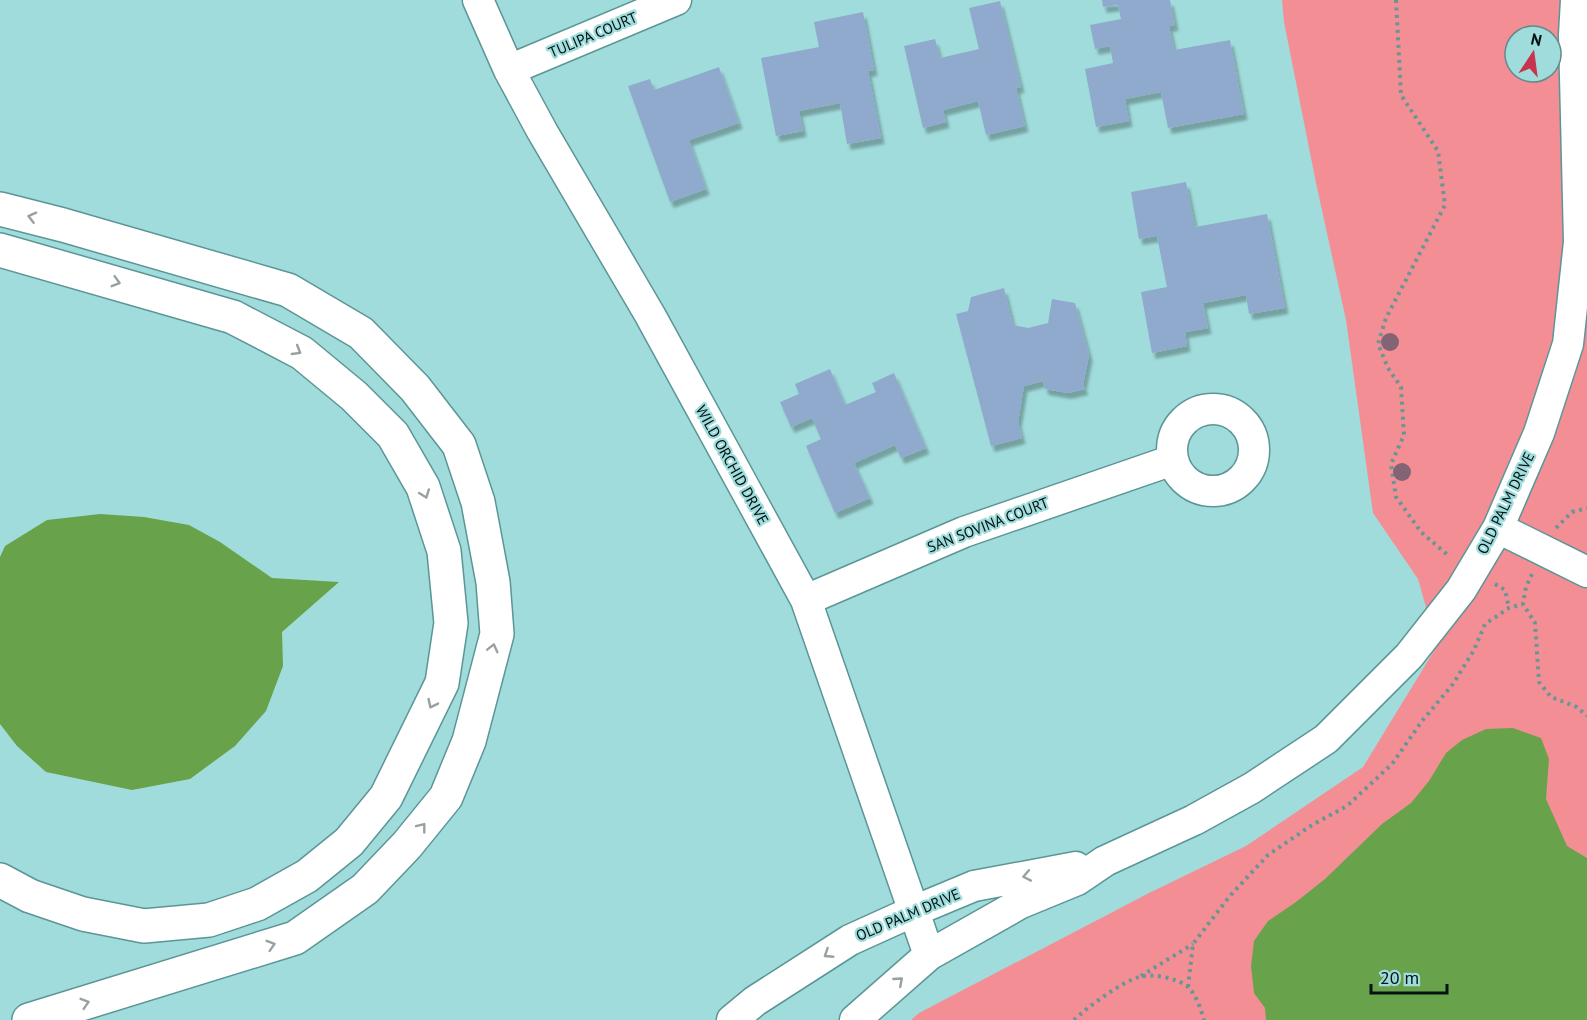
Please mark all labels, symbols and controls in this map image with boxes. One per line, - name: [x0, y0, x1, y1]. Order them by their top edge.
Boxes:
- street label: TULIPA COURT: [546, 7, 641, 62]
- north arrow: [1503, 24, 1563, 84]
- text: N: [1529, 28, 1544, 50]
- one-way arrow: [27, 211, 37, 224]
- one-way arrow: [110, 275, 121, 287]
- one-way arrow: [291, 344, 302, 355]
- street label: WILD ORCHID DRIVE: [692, 402, 773, 528]
- street label: OLD PALM DRIVE: [1473, 449, 1538, 557]
- one-way arrow: [417, 488, 430, 499]
- street label: SAN SOVINA COURT: [924, 492, 1052, 556]
- one-way arrow: [486, 643, 499, 653]
- one-way arrow: [428, 697, 439, 708]
- one-way arrow: [415, 822, 426, 833]
- one-way arrow: [1023, 869, 1033, 882]
- street label: OLD PALM DRIVE: [853, 884, 963, 945]
- one-way arrow: [265, 940, 276, 952]
- one-way arrow: [824, 947, 835, 958]
- scale bar: [1371, 957, 1448, 995]
- text: 20 m: [1380, 966, 1419, 989]
- one-way arrow: [892, 977, 903, 988]
- one-way arrow: [79, 998, 90, 1010]

